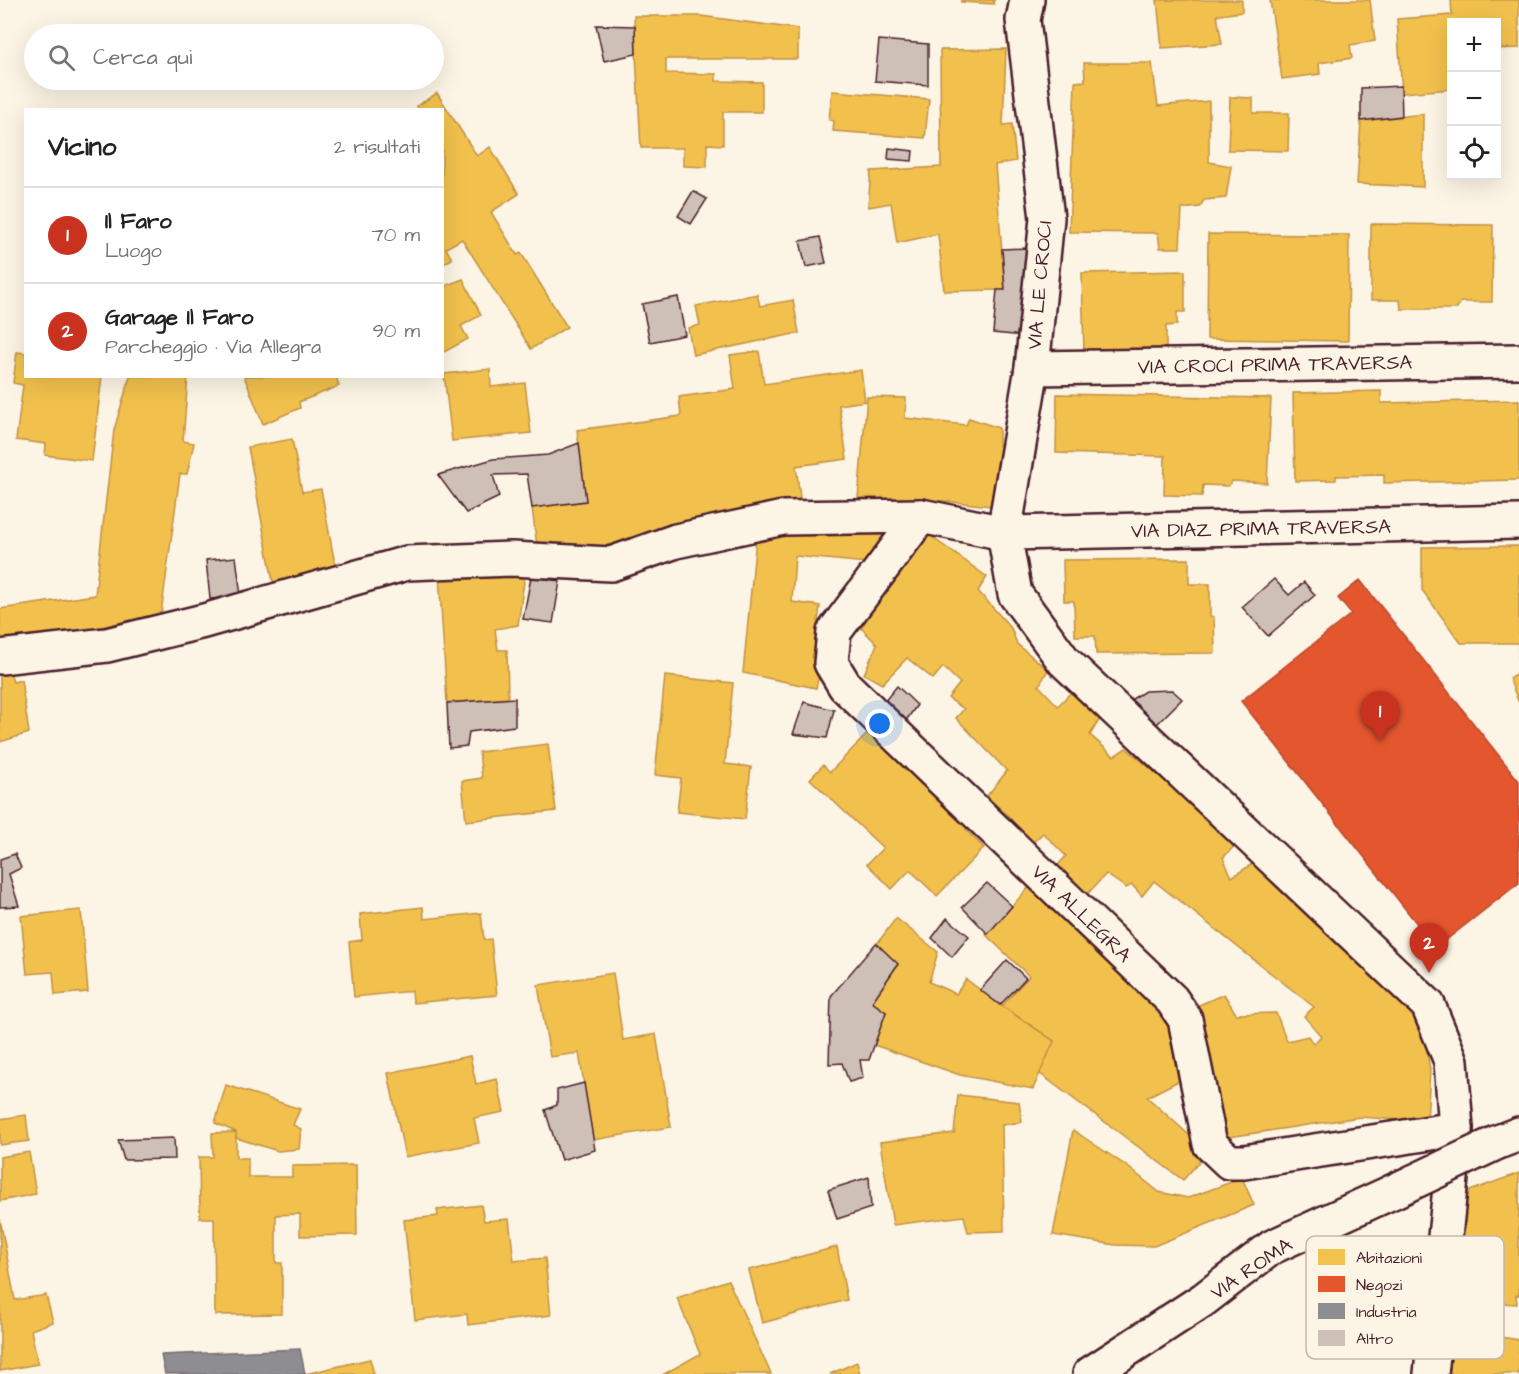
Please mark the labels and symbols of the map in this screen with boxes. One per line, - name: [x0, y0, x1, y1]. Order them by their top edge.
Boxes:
- street label: VIA LE CROCI: [1020, 220, 1060, 351]
- street label: VIA CROCI PRIMA TRAVERSA: [1137, 349, 1413, 381]
- street label: VIA DIAZ PRIMA TRAVERSA: [1131, 513, 1391, 545]
- pin: 1: [1360, 692, 1400, 741]
- your location: [865, 709, 894, 738]
- street label: VIA ALLEGRA: [1025, 859, 1138, 969]
- pin: 2: [1410, 924, 1448, 973]
- street label: VIA ROMA: [1205, 1231, 1298, 1307]
- legend: [1306, 1236, 1504, 1359]
- text: Abitazioni: [1356, 1247, 1423, 1269]
- text: Negozi: [1356, 1274, 1403, 1297]
- text: Industria: [1356, 1301, 1417, 1323]
- text: Altro: [1356, 1328, 1393, 1350]

